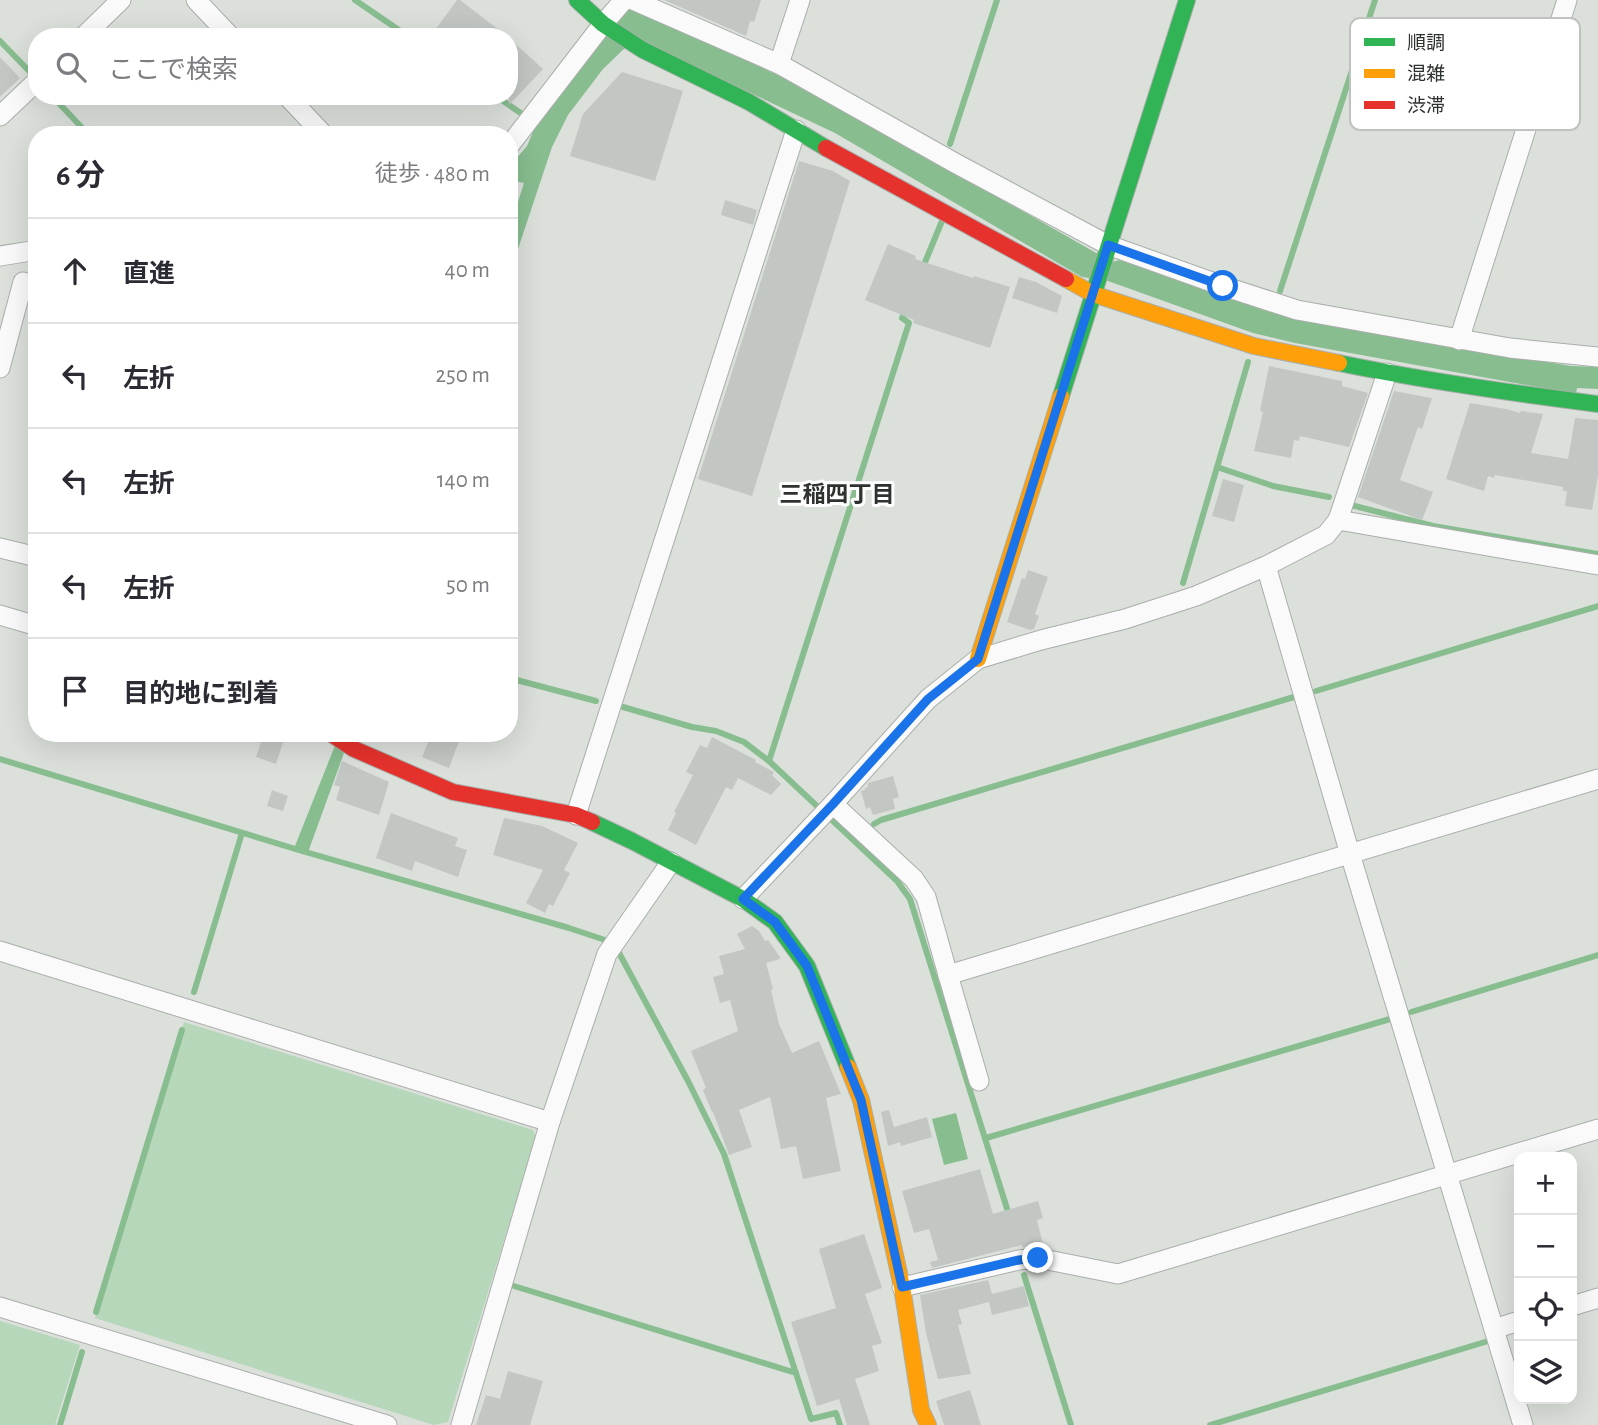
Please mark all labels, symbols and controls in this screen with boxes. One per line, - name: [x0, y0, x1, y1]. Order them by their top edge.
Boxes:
- legend: [1350, 18, 1580, 130]
- search box: [28, 28, 518, 105]
- text: 順調: [1407, 33, 1445, 53]
- icon: search: [52, 48, 90, 86]
- text: ここで検索: [108, 57, 238, 83]
- text: 混雑: [1407, 63, 1445, 84]
- text: 渋滞: [1407, 95, 1445, 116]
- text: 6 分: [56, 161, 105, 191]
- text: 徒歩 · 480 m: [375, 163, 490, 186]
- icon: ahead: [56, 252, 94, 290]
- text: 40 m: [445, 259, 490, 282]
- text: 直進: [123, 261, 175, 287]
- route start: [1207, 270, 1238, 301]
- icon: left: [56, 357, 94, 395]
- text: 250 m: [436, 364, 490, 387]
- text: 左折: [123, 366, 175, 392]
- icon: left: [56, 462, 94, 500]
- text: 140 m: [437, 469, 490, 492]
- text: 左折: [123, 471, 175, 497]
- district label: 三稲四丁目: [780, 482, 895, 507]
- icon: left: [56, 567, 94, 605]
- text: 50 m: [446, 574, 490, 597]
- text: 左折: [123, 576, 175, 602]
- icon: arrive: [56, 672, 94, 710]
- text: 目的地に到着: [123, 681, 279, 707]
- map controls: [1514, 1152, 1577, 1404]
- button: +: [1514, 1152, 1577, 1215]
- button: −: [1514, 1215, 1577, 1278]
- route end: [1022, 1242, 1053, 1273]
- button: locate: [1514, 1278, 1577, 1341]
- button: layers: [1514, 1341, 1577, 1404]

